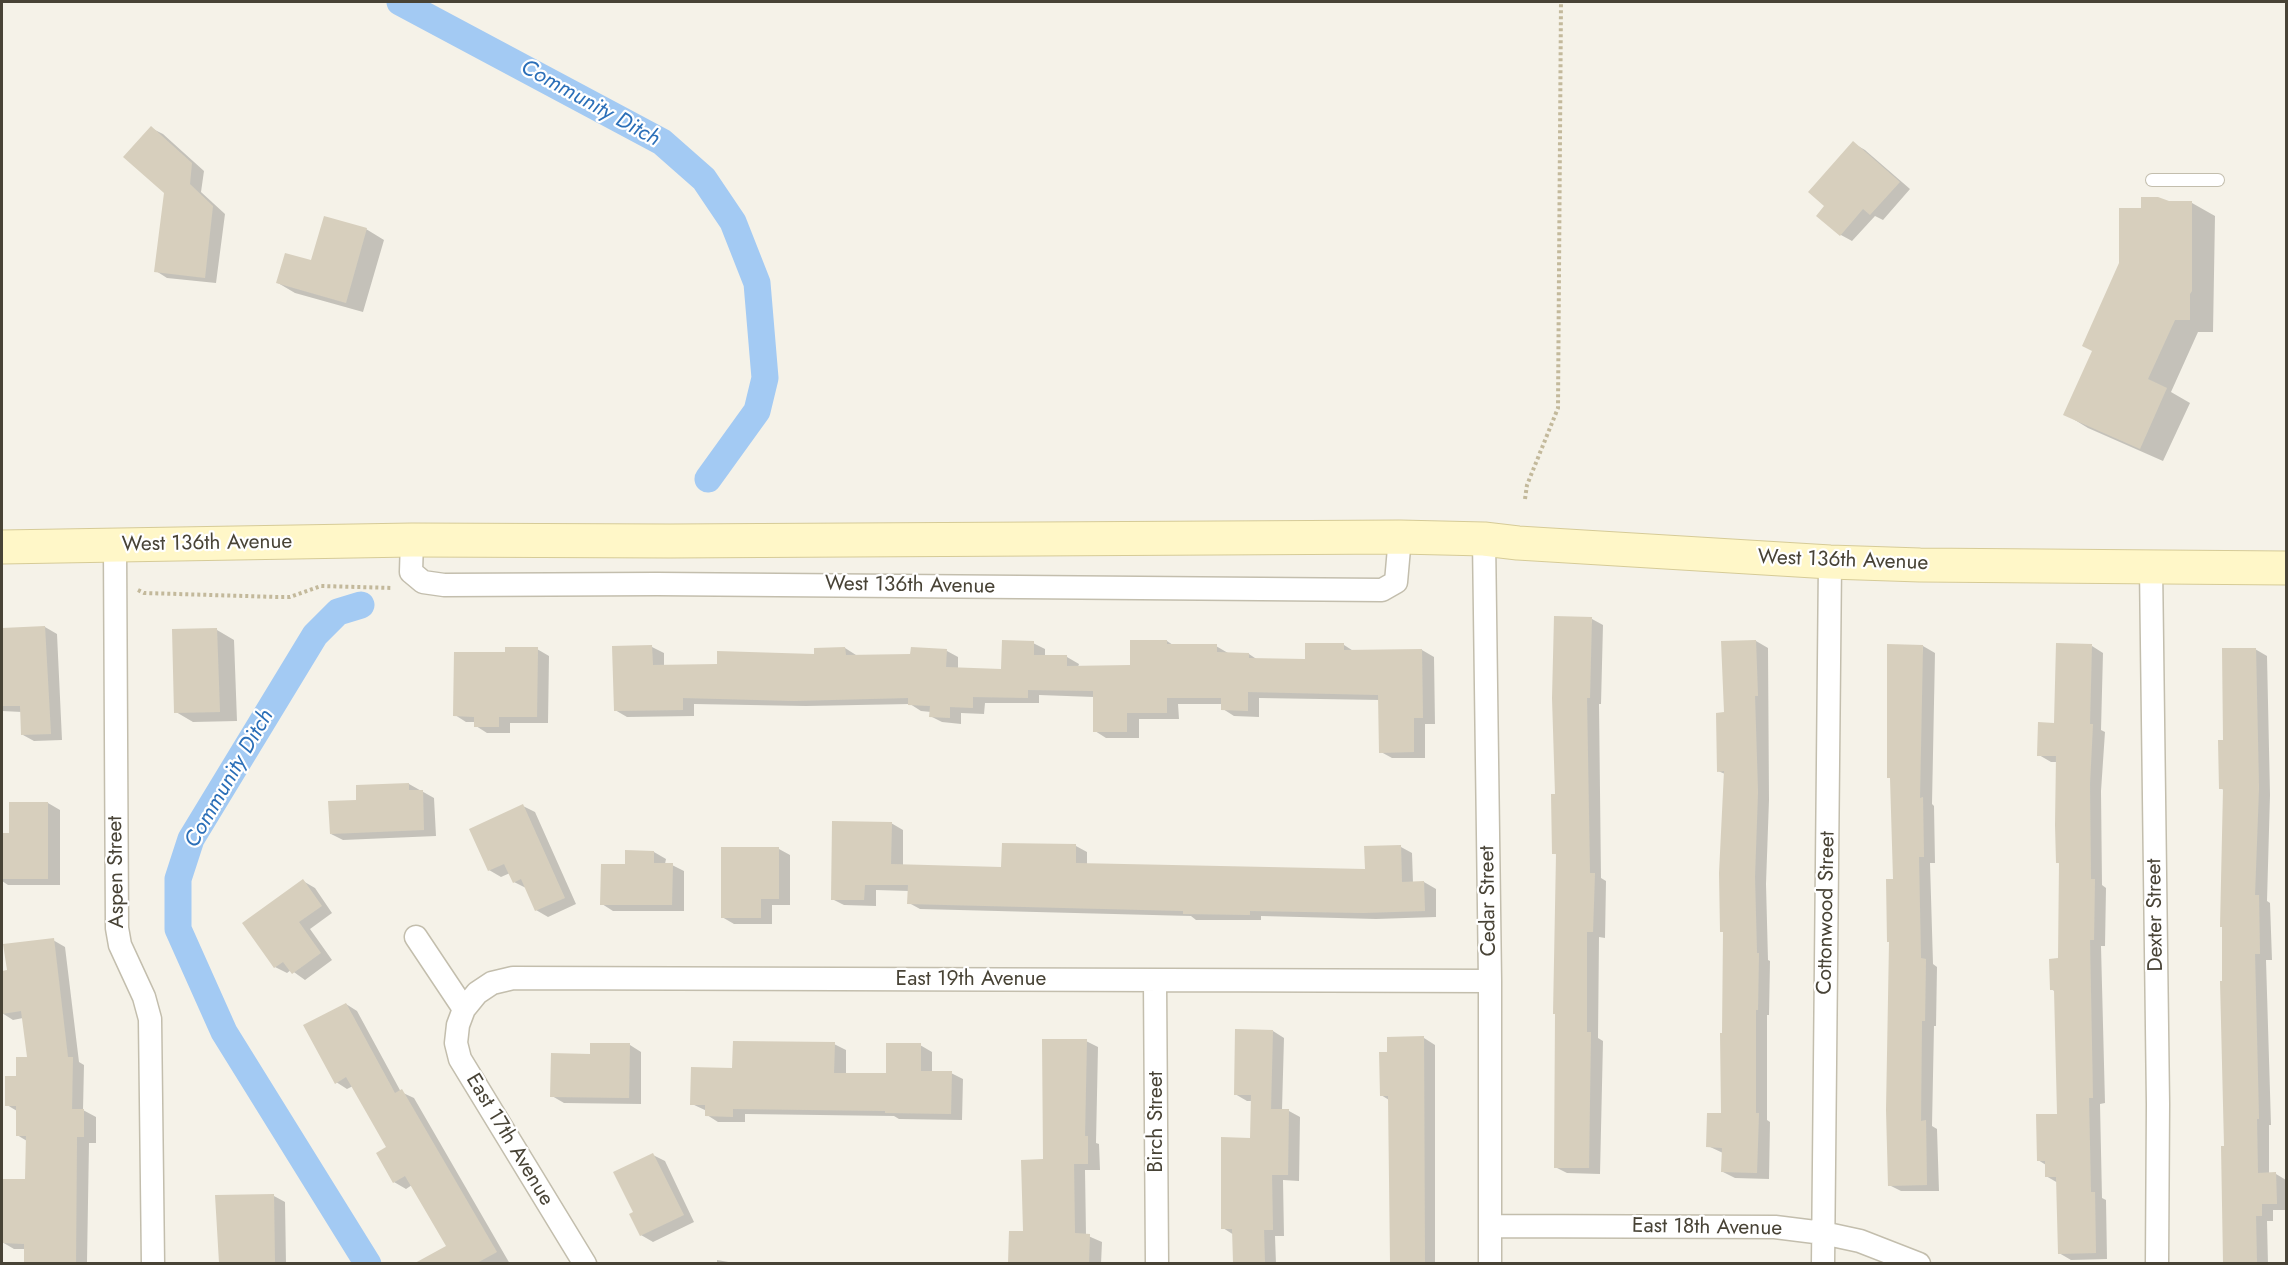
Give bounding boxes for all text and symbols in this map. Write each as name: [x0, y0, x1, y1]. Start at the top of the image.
water label: Community Ditch: [516, 55, 664, 153]
street label: West 136th Avenue: [122, 530, 292, 558]
street label: West 136th Avenue: [1757, 545, 1929, 577]
street label: West 136th Avenue: [825, 572, 995, 600]
water label: Community Ditch: [180, 705, 280, 853]
street label: Aspen Street: [103, 816, 131, 928]
street label: Cottonwood Street: [1813, 831, 1841, 995]
street label: Cedar Street: [1475, 845, 1503, 957]
street label: Dexter Street: [2142, 858, 2170, 972]
street label: East 19th Avenue: [896, 967, 1046, 993]
street label: East 17th Avenue: [460, 1069, 558, 1211]
street label: Birch Street: [1144, 1071, 1170, 1173]
street label: East 18th Avenue: [1632, 1214, 1782, 1242]

